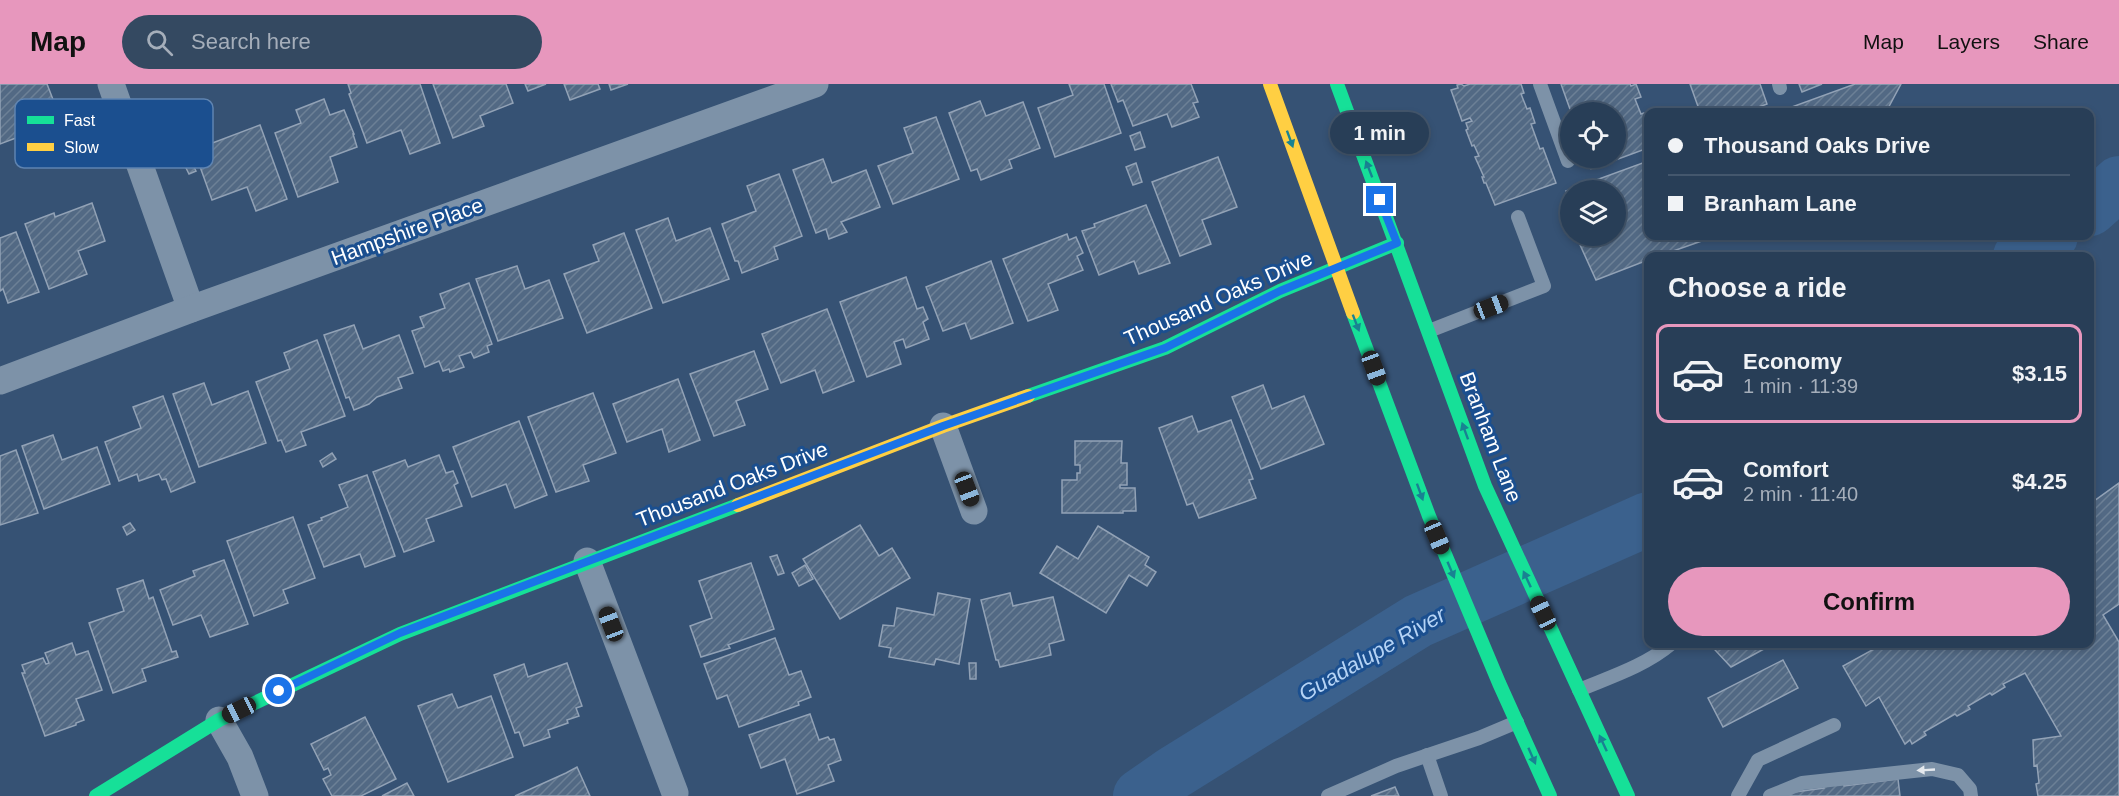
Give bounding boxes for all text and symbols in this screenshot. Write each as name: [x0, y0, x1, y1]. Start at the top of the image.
search box: [122, 15, 542, 69]
text: Map: [30, 26, 86, 57]
icon: search: [143, 26, 176, 59]
text: Search here: [191, 29, 311, 54]
text: Map: [1863, 30, 1904, 53]
text: Layers: [1937, 30, 2000, 53]
text: Share: [2033, 30, 2089, 53]
legend: [15, 99, 213, 168]
map controls: [1560, 102, 1626, 246]
button: locate: [1560, 102, 1626, 168]
text: Fast: [64, 112, 96, 129]
callout: 1 min: [1330, 113, 1430, 155]
text: 1 min: [1353, 122, 1406, 144]
one-way arrow: [1285, 130, 1295, 148]
text: Thousand Oaks Drive: [1704, 133, 1930, 158]
text: Slow: [64, 139, 99, 156]
one-way arrow: [1364, 160, 1373, 178]
button: layers: [1560, 180, 1626, 246]
route end: [1366, 186, 1393, 213]
text: Branham Lane: [1704, 191, 1857, 216]
street label: Hampshire Place: [328, 193, 486, 269]
street label: Thousand Oaks Drive: [1121, 246, 1315, 350]
text: Choose a ride: [1668, 273, 1847, 303]
car: [1471, 292, 1511, 322]
one-way arrow: [1352, 314, 1362, 332]
icon: car: [1671, 347, 1725, 401]
car: [1359, 348, 1389, 388]
text: Economy: [1743, 349, 1842, 374]
text: $3.15: [2012, 361, 2067, 386]
street label: Branham Lane: [1456, 369, 1526, 505]
text: 1 min · 11:39: [1743, 375, 1858, 397]
one-way arrow: [1460, 422, 1469, 440]
street label: Thousand Oaks Drive: [633, 437, 831, 531]
icon: car: [1671, 455, 1725, 509]
text: Comfort: [1743, 457, 1829, 482]
car: [952, 469, 982, 509]
text: $4.25: [2012, 469, 2067, 494]
one-way arrow: [1415, 483, 1425, 501]
text: 2 min · 11:40: [1743, 483, 1858, 505]
car: [1422, 517, 1452, 557]
one-way arrow: [1446, 561, 1456, 579]
button: Confirm: [1668, 567, 2070, 636]
one-way arrow: [1523, 571, 1532, 588]
car: [1527, 593, 1559, 633]
water label: Guadalupe River: [1294, 601, 1451, 706]
car: [596, 604, 626, 644]
route start: [265, 677, 292, 704]
car: [219, 694, 259, 726]
one-way arrow: [1599, 734, 1608, 751]
one-way arrow: [1527, 747, 1537, 765]
one-way arrow: [1916, 765, 1935, 774]

